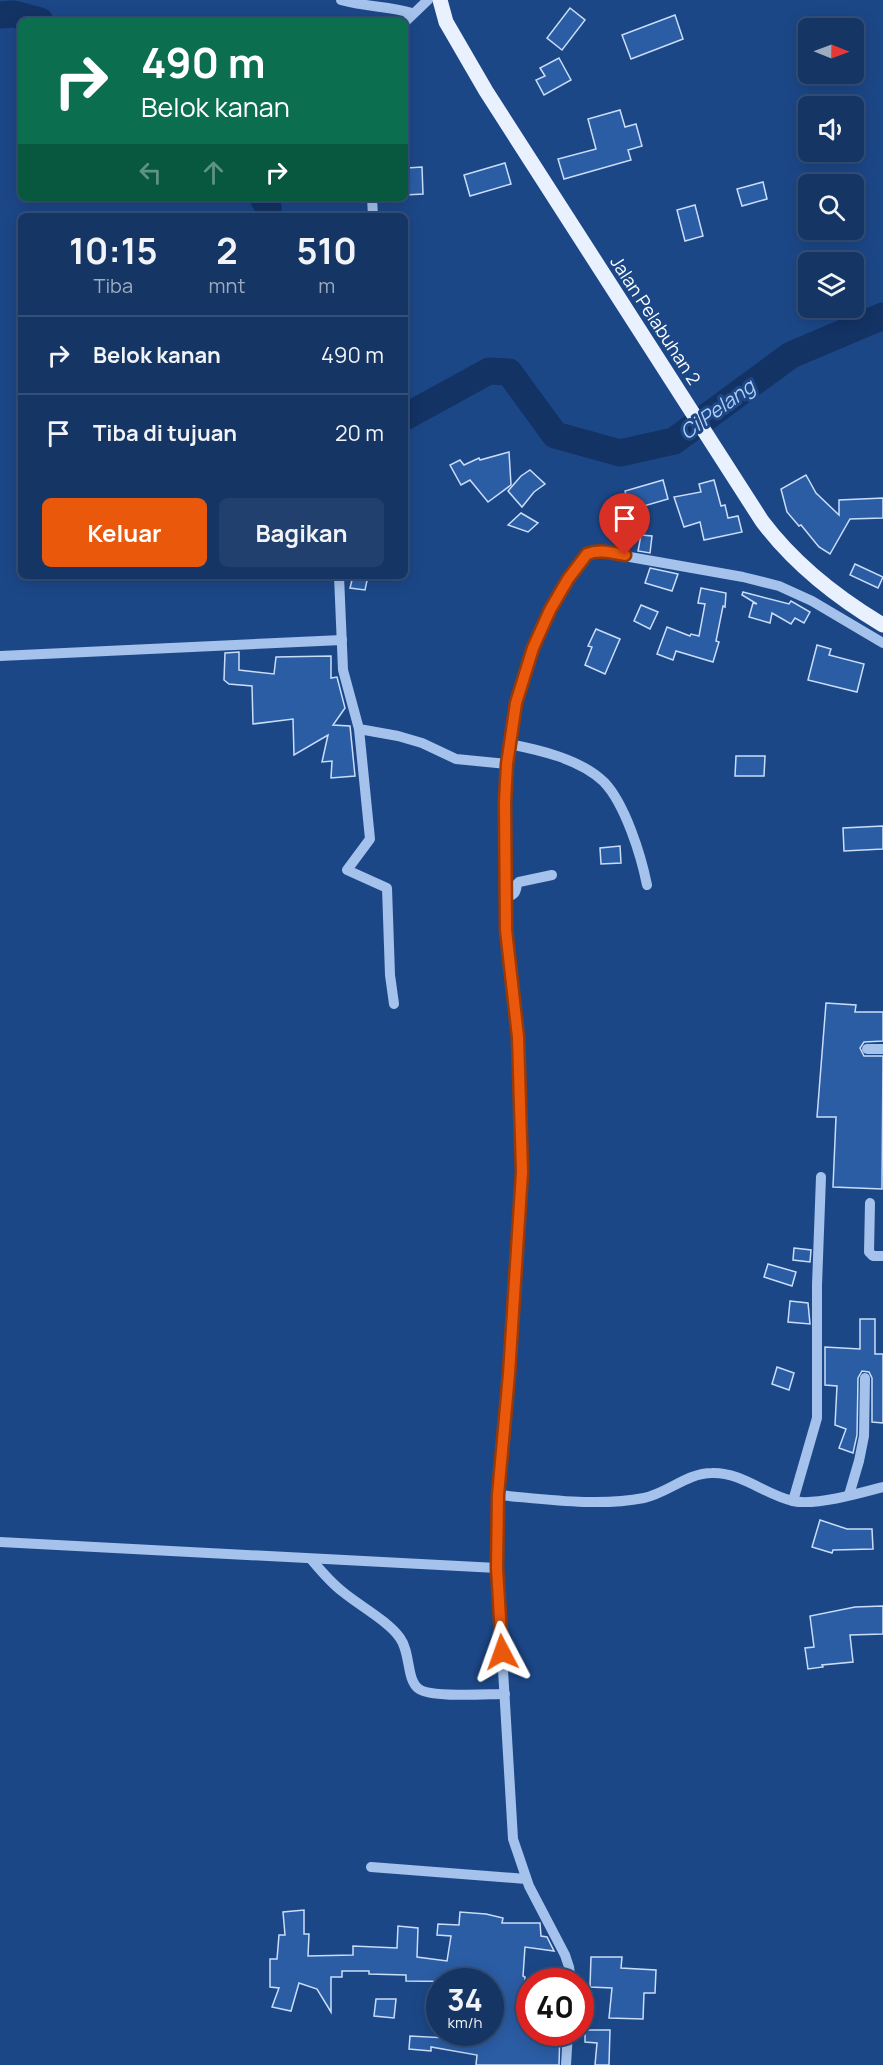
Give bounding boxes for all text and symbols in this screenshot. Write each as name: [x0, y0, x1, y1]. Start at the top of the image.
north arrow: [798, 18, 864, 84]
map controls: [798, 18, 864, 318]
text: 490 m: [141, 33, 265, 91]
icon: right: [42, 42, 120, 120]
text: Belok kanan: [141, 88, 290, 125]
button: sound: [798, 96, 864, 162]
icon: left: [134, 156, 167, 189]
icon: ahead: [197, 156, 230, 189]
icon: right: [260, 156, 293, 189]
button: search: [798, 174, 864, 240]
text: 10:15: [69, 226, 158, 275]
text: 2: [216, 226, 238, 275]
text: 510: [296, 226, 357, 275]
street label: Jalan Pelabuhan 2: [605, 251, 707, 389]
button: layers: [798, 252, 864, 318]
text: Tiba: [94, 272, 133, 299]
text: mnt: [209, 272, 245, 299]
text: m: [318, 272, 335, 299]
icon: right: [42, 339, 75, 372]
text: Belok kanan: [93, 340, 221, 370]
text: 490 m: [321, 340, 384, 370]
water label: Ci Pelang: [674, 371, 762, 445]
icon: arrive: [42, 417, 75, 450]
text: Tiba di tujuan: [93, 418, 237, 448]
text: 20 m: [335, 418, 384, 448]
pin: [599, 493, 650, 555]
button: Keluar: [42, 498, 207, 567]
button: Bagikan: [219, 498, 384, 567]
icon: arrive: [608, 502, 641, 535]
position arrow: [470, 1620, 534, 1684]
speed limit sign: 40: [516, 1968, 594, 2046]
text: 34: [447, 1979, 483, 2020]
text: km/h: [448, 2012, 482, 2033]

